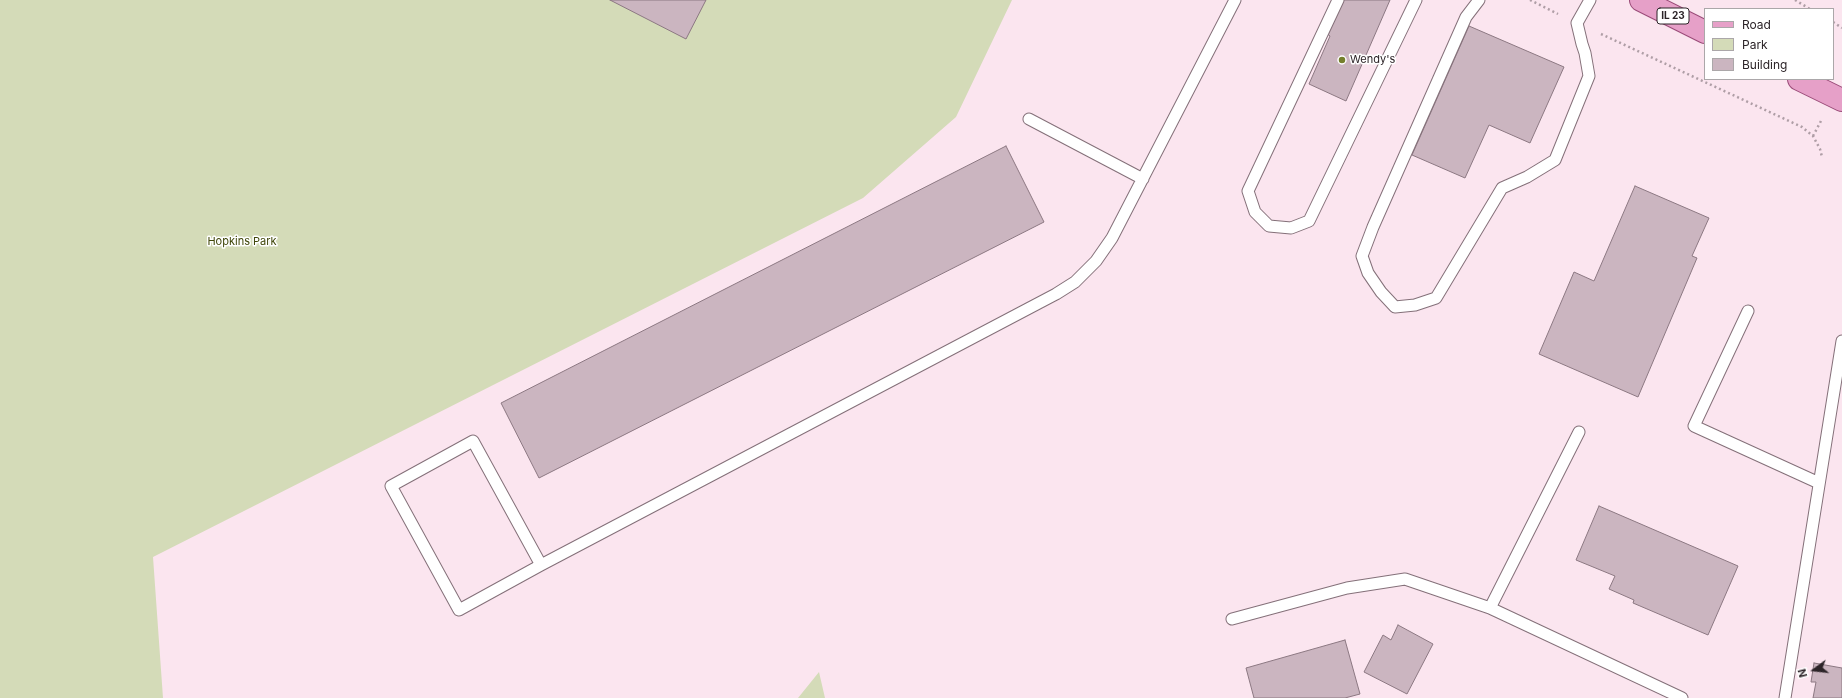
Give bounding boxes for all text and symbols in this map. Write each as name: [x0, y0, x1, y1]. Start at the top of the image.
road number: IL 23: [1657, 8, 1689, 24]
legend: [1704, 8, 1834, 80]
text: Road: [1742, 17, 1771, 32]
text: Park: [1742, 37, 1768, 52]
place label: Wendy's: [1350, 53, 1395, 67]
marker: Wendy's: [1337, 55, 1347, 65]
text: Building: [1742, 57, 1787, 72]
park label: Hopkins Park: [207, 235, 277, 249]
north arrow: [1794, 650, 1834, 690]
text: N: [1795, 667, 1810, 679]

